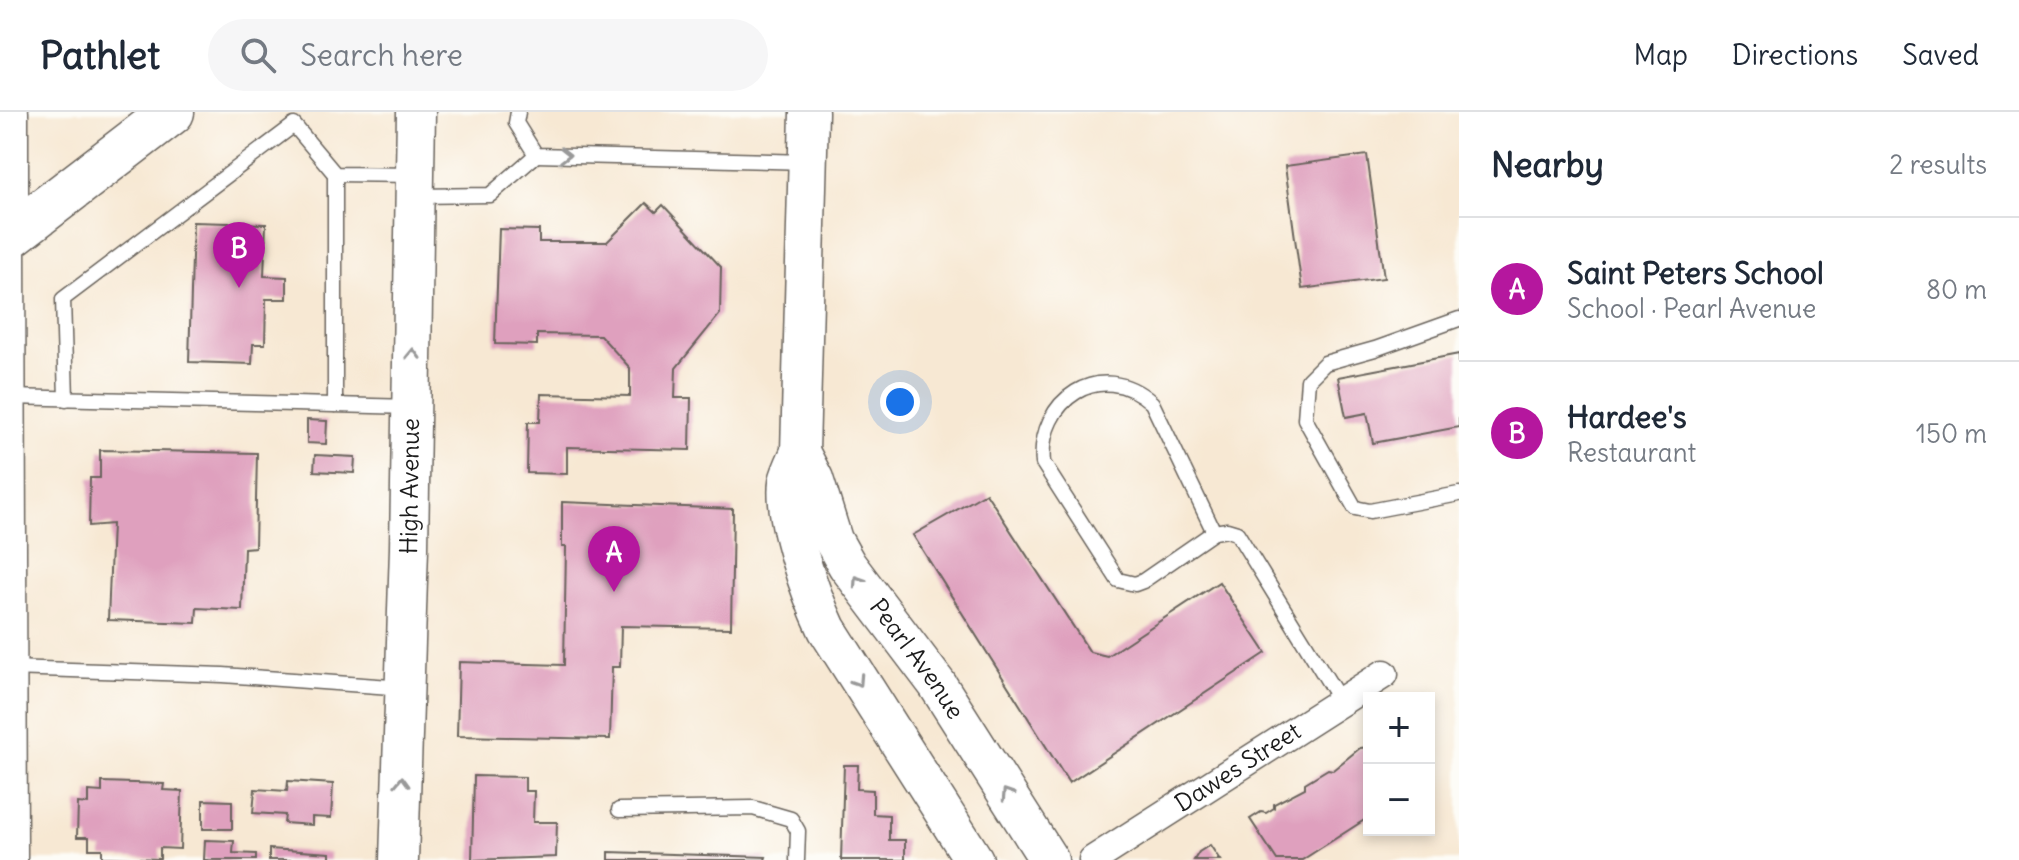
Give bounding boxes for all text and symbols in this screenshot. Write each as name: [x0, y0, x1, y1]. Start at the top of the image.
search box: [208, 19, 768, 91]
text: Pathlet: [40, 32, 160, 79]
icon: search: [236, 33, 280, 77]
text: Search here: [300, 36, 463, 74]
text: Map: [1633, 37, 1688, 73]
text: Directions: [1732, 37, 1858, 73]
text: Saved: [1902, 37, 1979, 73]
text: Nearby: [1491, 143, 1604, 186]
one-way arrow: [559, 147, 572, 164]
text: 2 results: [1889, 148, 1987, 181]
pin: B: [213, 222, 265, 288]
text: Saint Peters School: [1567, 254, 1824, 292]
text: A: [1509, 273, 1525, 306]
text: 80 m: [1926, 273, 1987, 306]
text: School · Pearl Avenue: [1567, 292, 1816, 325]
one-way arrow: [404, 347, 422, 360]
your location: [880, 382, 920, 422]
text: Hardee's: [1567, 398, 1687, 436]
text: B: [1508, 417, 1526, 450]
text: 150 m: [1916, 417, 1987, 450]
street label: High Avenue: [393, 418, 425, 554]
text: Restaurant: [1567, 436, 1696, 469]
pin: A: [588, 526, 640, 592]
one-way arrow: [853, 576, 868, 590]
street label: Pearl Avenue: [864, 592, 971, 724]
one-way arrow: [848, 673, 863, 687]
map controls: [1363, 692, 1435, 836]
button: +: [1363, 692, 1435, 764]
street label: Dawes Street: [1169, 715, 1306, 818]
button: −: [1363, 764, 1435, 836]
one-way arrow: [393, 775, 410, 788]
one-way arrow: [1001, 788, 1016, 803]

